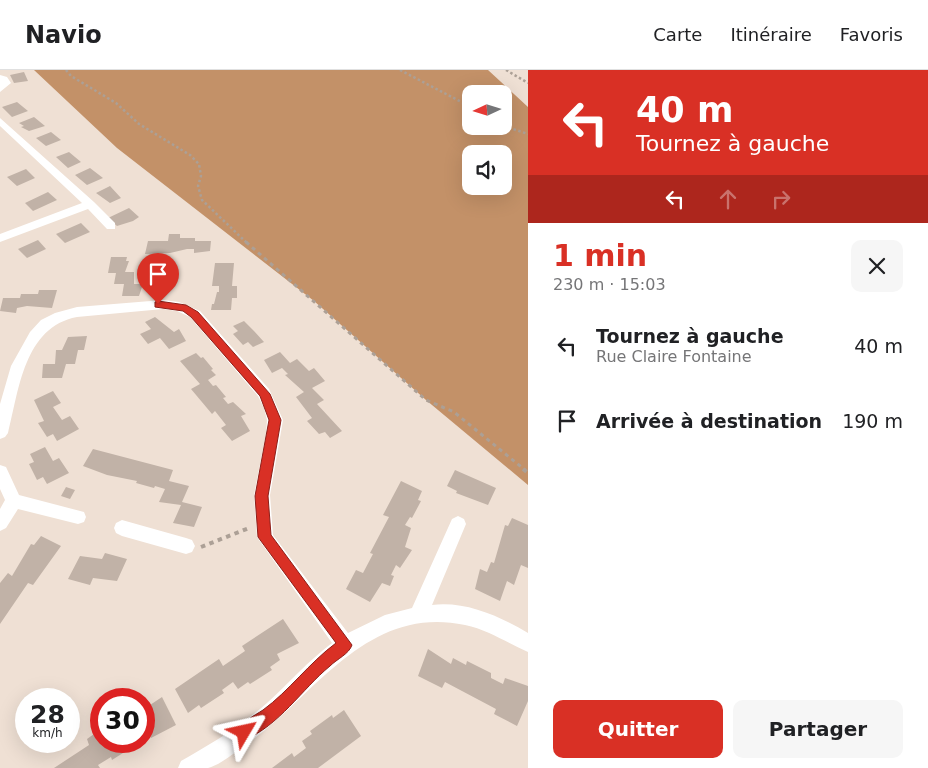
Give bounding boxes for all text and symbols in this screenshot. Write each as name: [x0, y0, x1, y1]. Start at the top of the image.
text: Navio: [25, 21, 102, 49]
text: Carte: [653, 24, 702, 45]
text: Itinéraire: [730, 24, 812, 45]
text: Favoris: [840, 24, 903, 45]
north arrow: [462, 85, 512, 135]
map controls: [462, 85, 512, 195]
icon: left: [553, 90, 618, 155]
text: 40 m: [636, 90, 733, 130]
text: Tournez à gauche: [636, 131, 829, 156]
button: sound: [462, 145, 512, 195]
icon: left: [661, 185, 689, 213]
icon: ahead: [714, 185, 742, 213]
icon: right: [767, 185, 795, 213]
text: 1 min: [553, 238, 647, 273]
button: close: [851, 240, 903, 292]
pin: [137, 253, 179, 304]
icon: arrive: [144, 260, 172, 288]
text: 230 m · 15:03: [553, 275, 666, 294]
text: Tournez à gauche: [596, 325, 784, 347]
icon: left: [553, 332, 581, 360]
text: 40 m: [854, 335, 903, 357]
text: Rue Claire Fontaine: [596, 347, 752, 366]
icon: arrive: [553, 407, 581, 435]
text: Arrivée à destination: [596, 410, 822, 432]
text: 190 m: [842, 410, 903, 432]
speed limit sign: 30: [90, 688, 155, 753]
text: 28: [30, 700, 65, 729]
button: Quitter: [553, 700, 723, 758]
button: Partager: [733, 700, 903, 758]
position arrow: [217, 705, 269, 757]
text: km/h: [32, 726, 63, 740]

